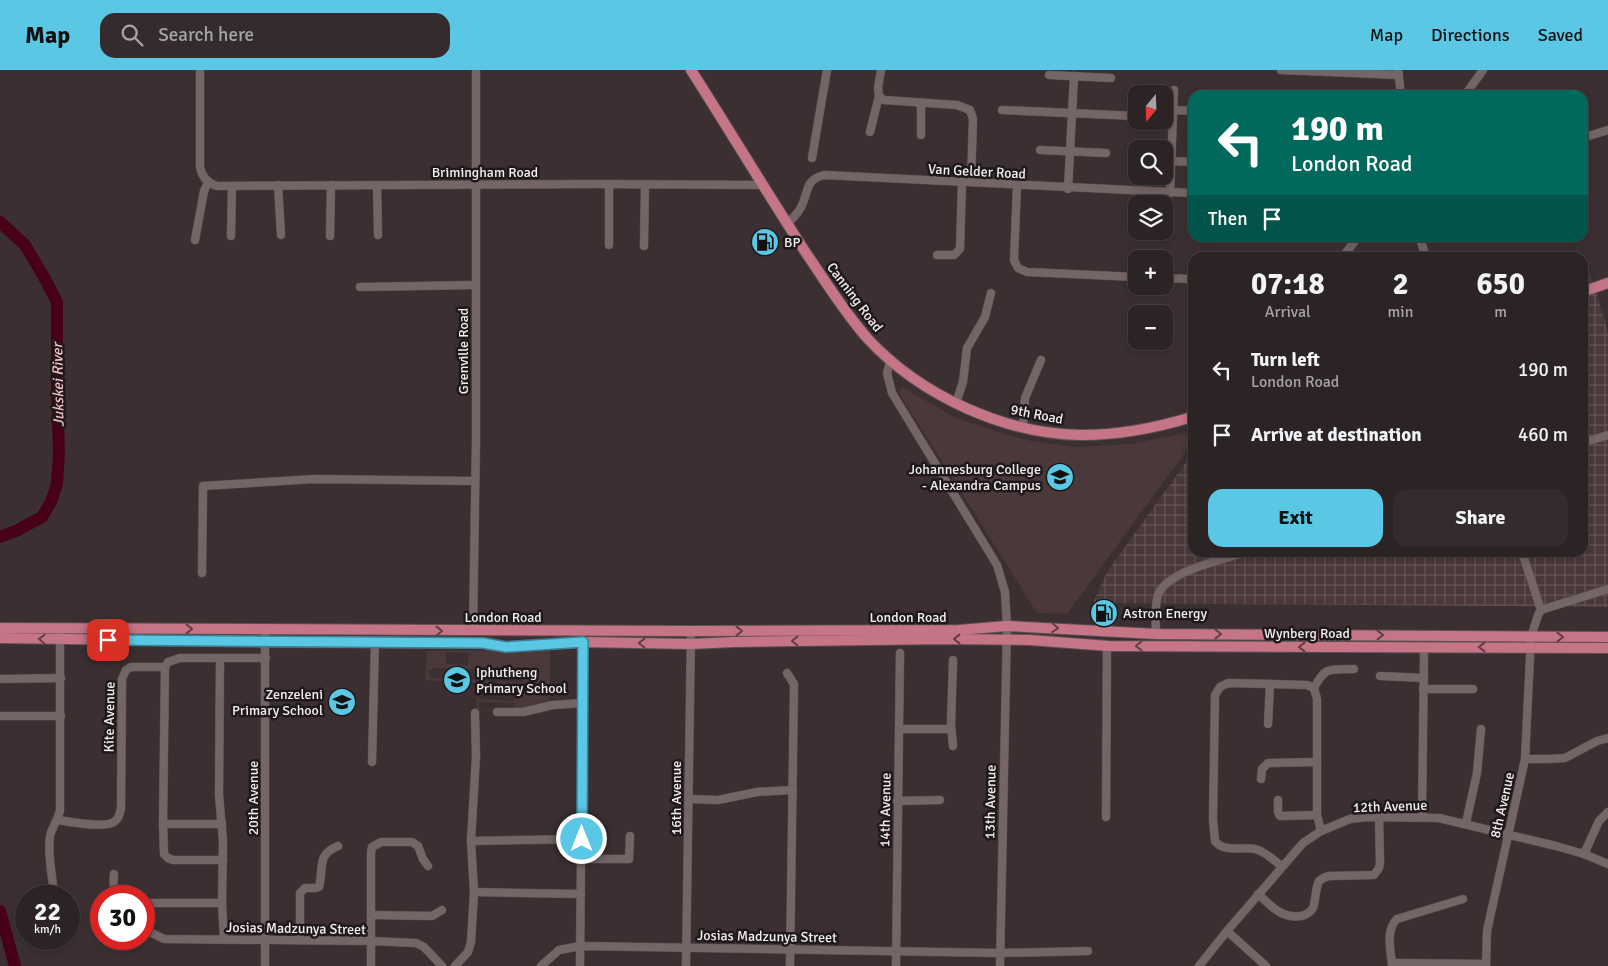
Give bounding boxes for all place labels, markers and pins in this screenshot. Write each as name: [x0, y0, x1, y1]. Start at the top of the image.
fuel station icon: BP: [750, 227, 780, 257]
place label: BP: [784, 234, 800, 251]
place label: Johannesburg College - Alexandra Campus: [909, 461, 1041, 494]
school or university icon: Johannesburg College - Alexandra Campus: [1045, 462, 1075, 492]
fuel station icon: Astron Energy: [1089, 598, 1119, 628]
place label: Astron Energy: [1123, 605, 1207, 622]
pin: [87, 619, 129, 661]
place label: Iphutheng Primary School: [476, 664, 567, 697]
school or university icon: Iphutheng Primary School: [442, 665, 472, 695]
place label: Zenzeleni Primary School: [232, 686, 323, 719]
school or university icon: Zenzeleni Primary School: [327, 687, 357, 717]

